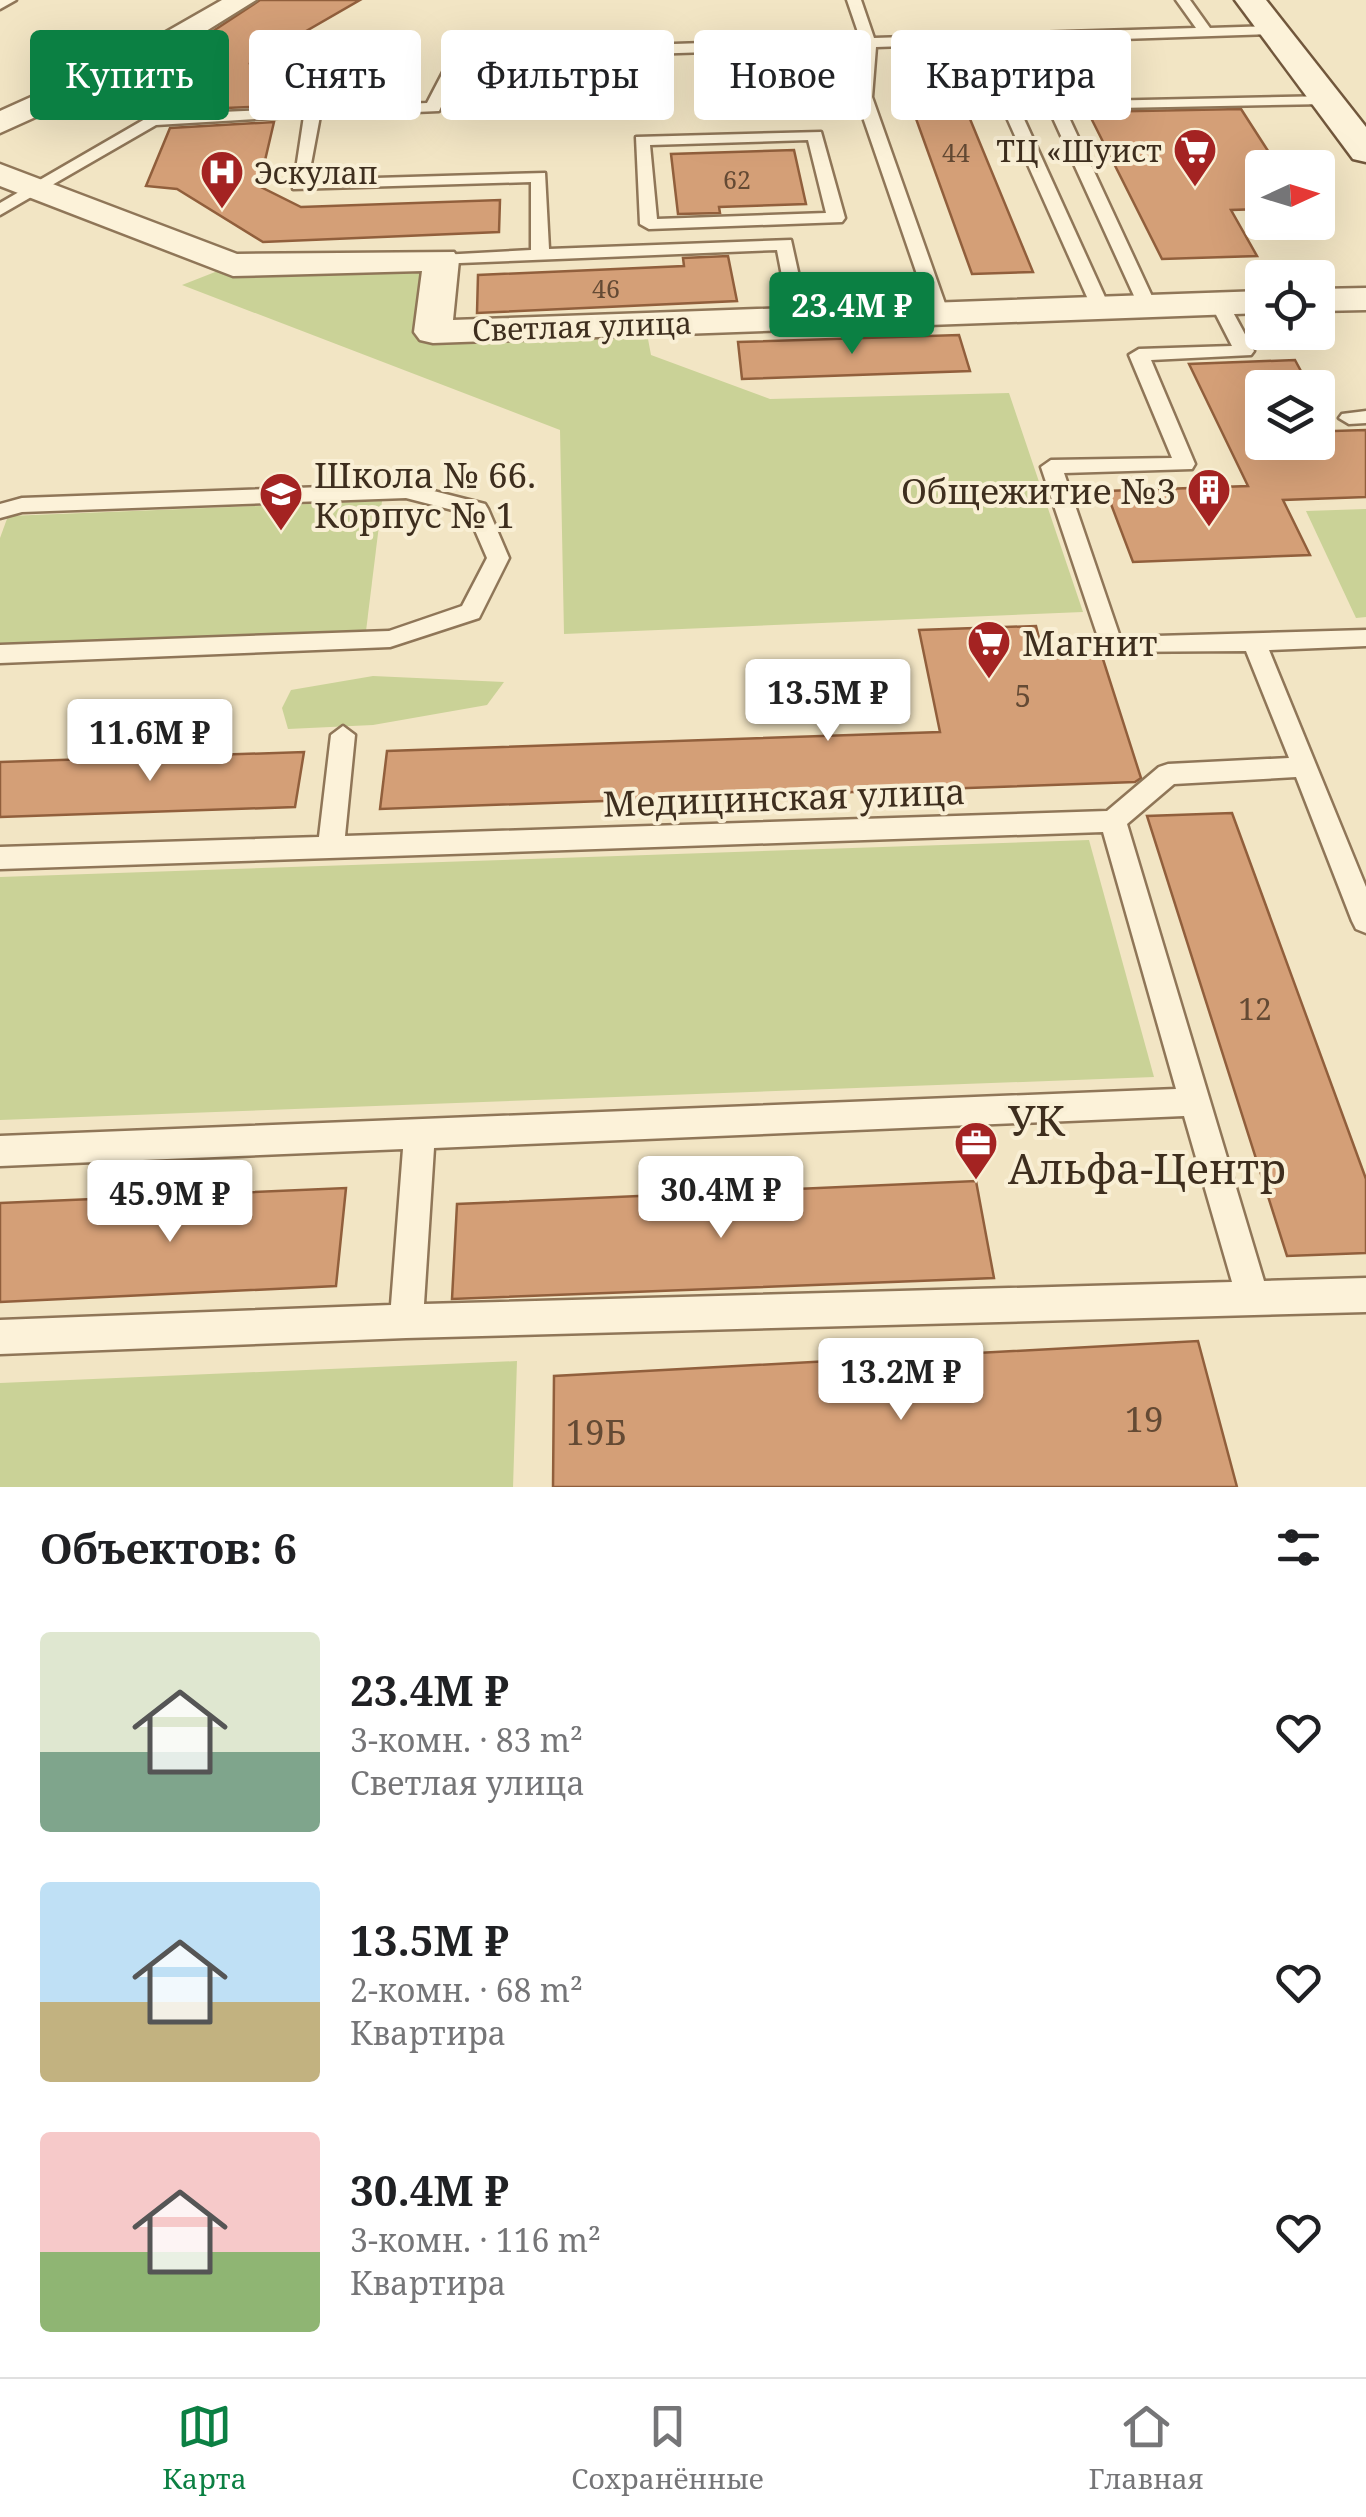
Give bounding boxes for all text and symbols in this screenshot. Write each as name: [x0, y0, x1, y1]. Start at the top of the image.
chip: Купить: [30, 30, 229, 120]
chip: Снять: [249, 30, 421, 120]
chip: Фильтры: [441, 30, 674, 120]
chip: Новое: [694, 30, 871, 120]
chip: Квартира: [891, 30, 1131, 120]
supermarket icon: ТЦ «Шуист: [1172, 127, 1218, 188]
place label: ТЦ «Шуист: [996, 130, 1162, 171]
house number: 44: [942, 135, 970, 169]
hospital icon: Эскулап: [199, 149, 245, 210]
north arrow: [1245, 150, 1335, 240]
map controls: [1245, 150, 1335, 460]
place label: Эскулап: [254, 152, 378, 193]
house number: 62: [723, 162, 751, 196]
button: locate: [1245, 260, 1335, 350]
house number: 46: [592, 271, 620, 305]
pin: 23.4M ₽: [760, 272, 944, 357]
text: 23.4M ₽: [791, 283, 913, 326]
street label: Светлая улица: [471, 302, 693, 350]
button: layers: [1245, 370, 1335, 460]
place label: Школа № 66. Корпус № 1: [314, 451, 536, 538]
place label: Общежитие №3: [901, 467, 1176, 514]
building icon: Общежитие №3: [1186, 467, 1232, 528]
school or university icon: Школа № 66. Корпус № 1: [258, 471, 304, 532]
supermarket icon: Магнит: [966, 619, 1012, 680]
place label: Магнит: [1022, 619, 1158, 666]
pin: 13.5M ₽: [736, 659, 920, 744]
text: 13.5M ₽: [767, 670, 889, 713]
house number: 5: [1015, 675, 1031, 716]
pin: 11.6M ₽: [58, 699, 242, 784]
text: 11.6M ₽: [89, 710, 211, 753]
street label: Медицинская улица: [602, 767, 966, 827]
house number: 12: [1238, 988, 1272, 1029]
place label: УК Альфа-Центр: [1008, 1091, 1286, 1196]
office icon: УК Альфа-Центр: [953, 1120, 999, 1181]
pin: 30.4M ₽: [629, 1156, 813, 1241]
pin: 45.9M ₽: [78, 1160, 262, 1245]
text: 30.4M ₽: [660, 1167, 782, 1210]
text: 45.9M ₽: [109, 1171, 231, 1214]
pin: 13.2M ₽: [809, 1338, 993, 1423]
text: 13.2M ₽: [840, 1349, 962, 1392]
house number: 19: [1124, 1395, 1164, 1442]
house number: 19Б: [565, 1408, 627, 1455]
text: Объектов: 6: [40, 1519, 297, 1576]
icon: filters: [1271, 1520, 1326, 1575]
text: 23.4M ₽: [350, 1661, 509, 1718]
icon: home: [120, 1672, 240, 1792]
icon: heart: [1271, 1705, 1326, 1760]
text: 3-комн. · 83 m²: [350, 1718, 583, 1761]
text: Светлая улица: [350, 1761, 585, 1804]
text: 13.5M ₽: [350, 1911, 509, 1968]
icon: home: [120, 1922, 240, 2042]
icon: heart: [1271, 1955, 1326, 2010]
text: 2-комн. · 68 m²: [350, 1968, 583, 2011]
text: Квартира: [350, 2011, 506, 2054]
text: 30.4M ₽: [350, 2161, 509, 2218]
icon: home: [120, 2172, 240, 2292]
icon: heart: [1271, 2205, 1326, 2260]
text: 3-комн. · 116 m²: [350, 2218, 601, 2261]
text: Квартира: [350, 2261, 506, 2304]
tab: Карта: [162, 2399, 247, 2497]
tab: Сохранённые: [571, 2399, 764, 2497]
tab: Главная: [1089, 2399, 1204, 2497]

